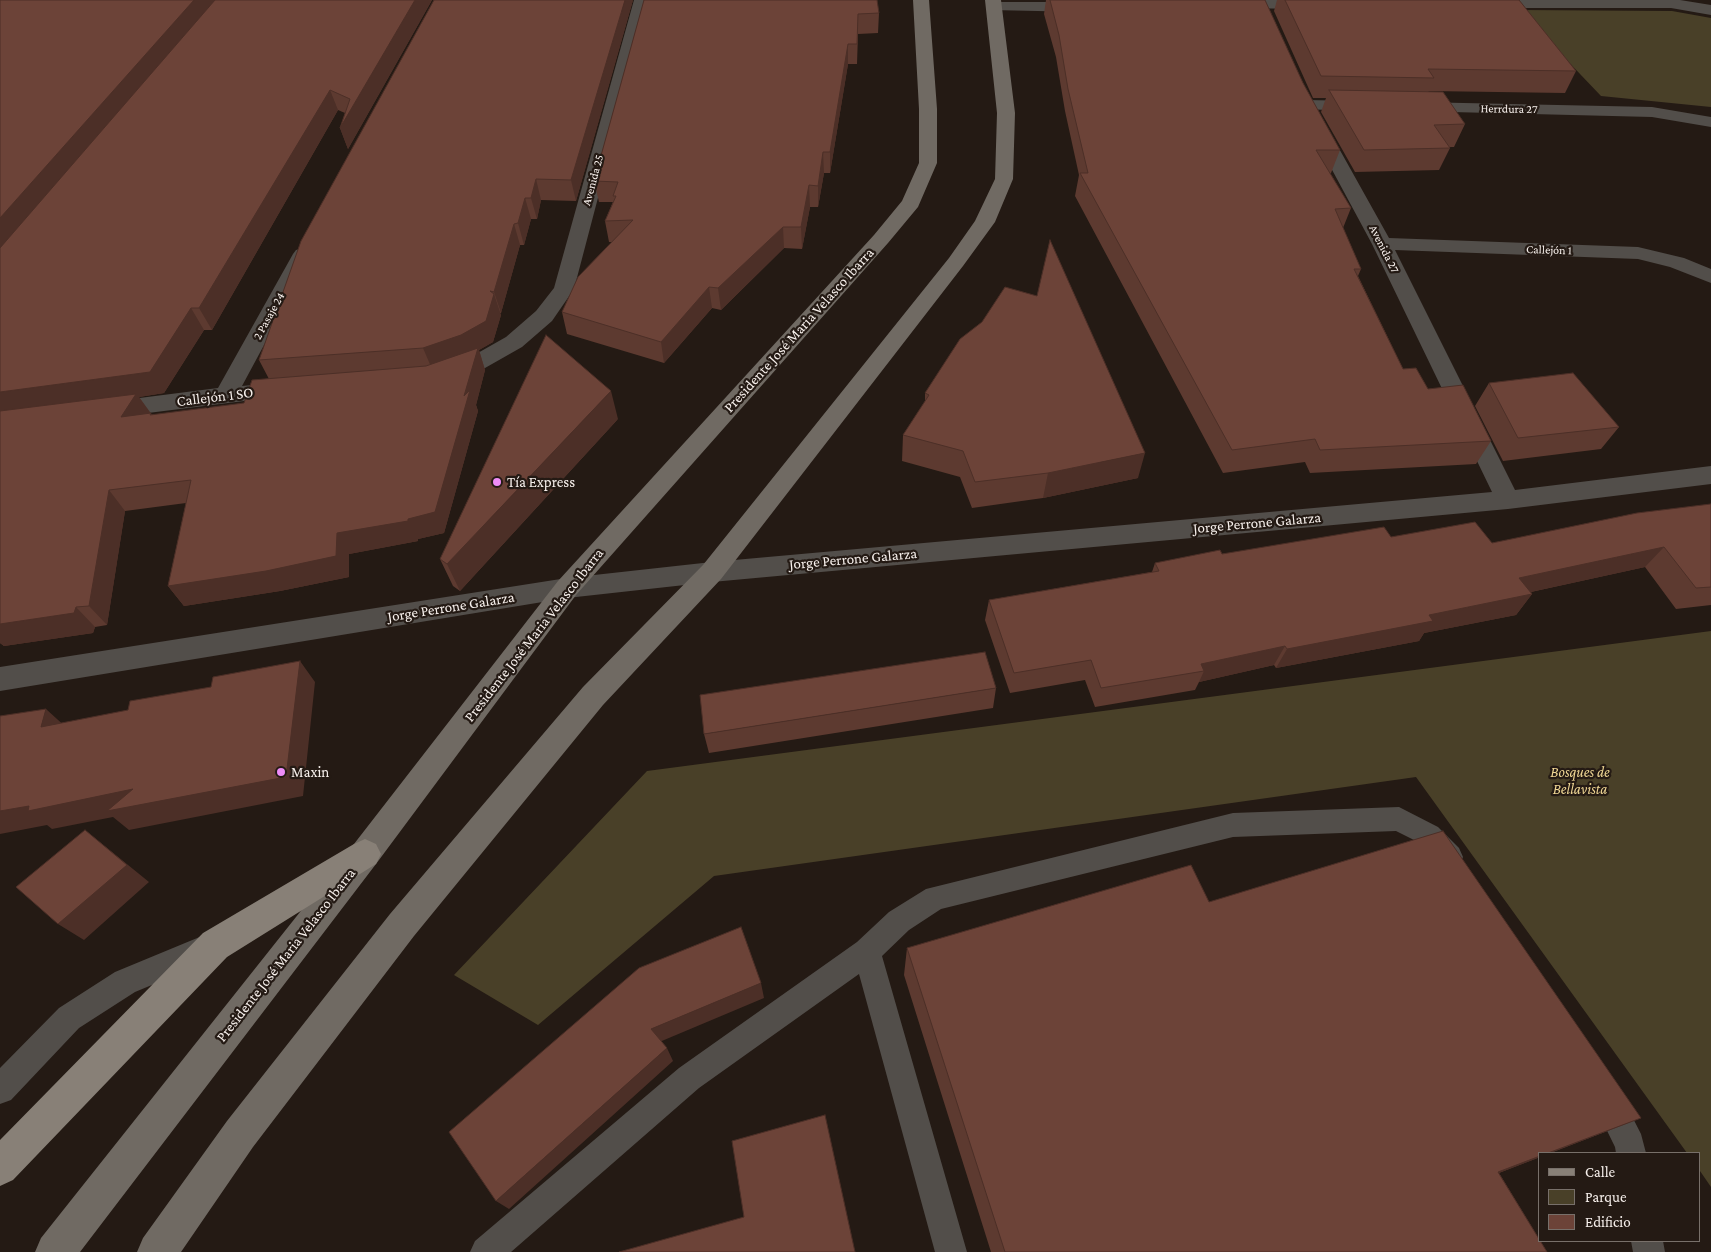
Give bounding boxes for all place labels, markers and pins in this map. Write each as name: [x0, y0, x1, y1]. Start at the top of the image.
place label: Tía Express: [507, 473, 575, 491]
marker: Tía Express: [491, 476, 503, 488]
place label: Maxin: [291, 763, 329, 781]
marker: Maxin: [275, 766, 287, 778]

